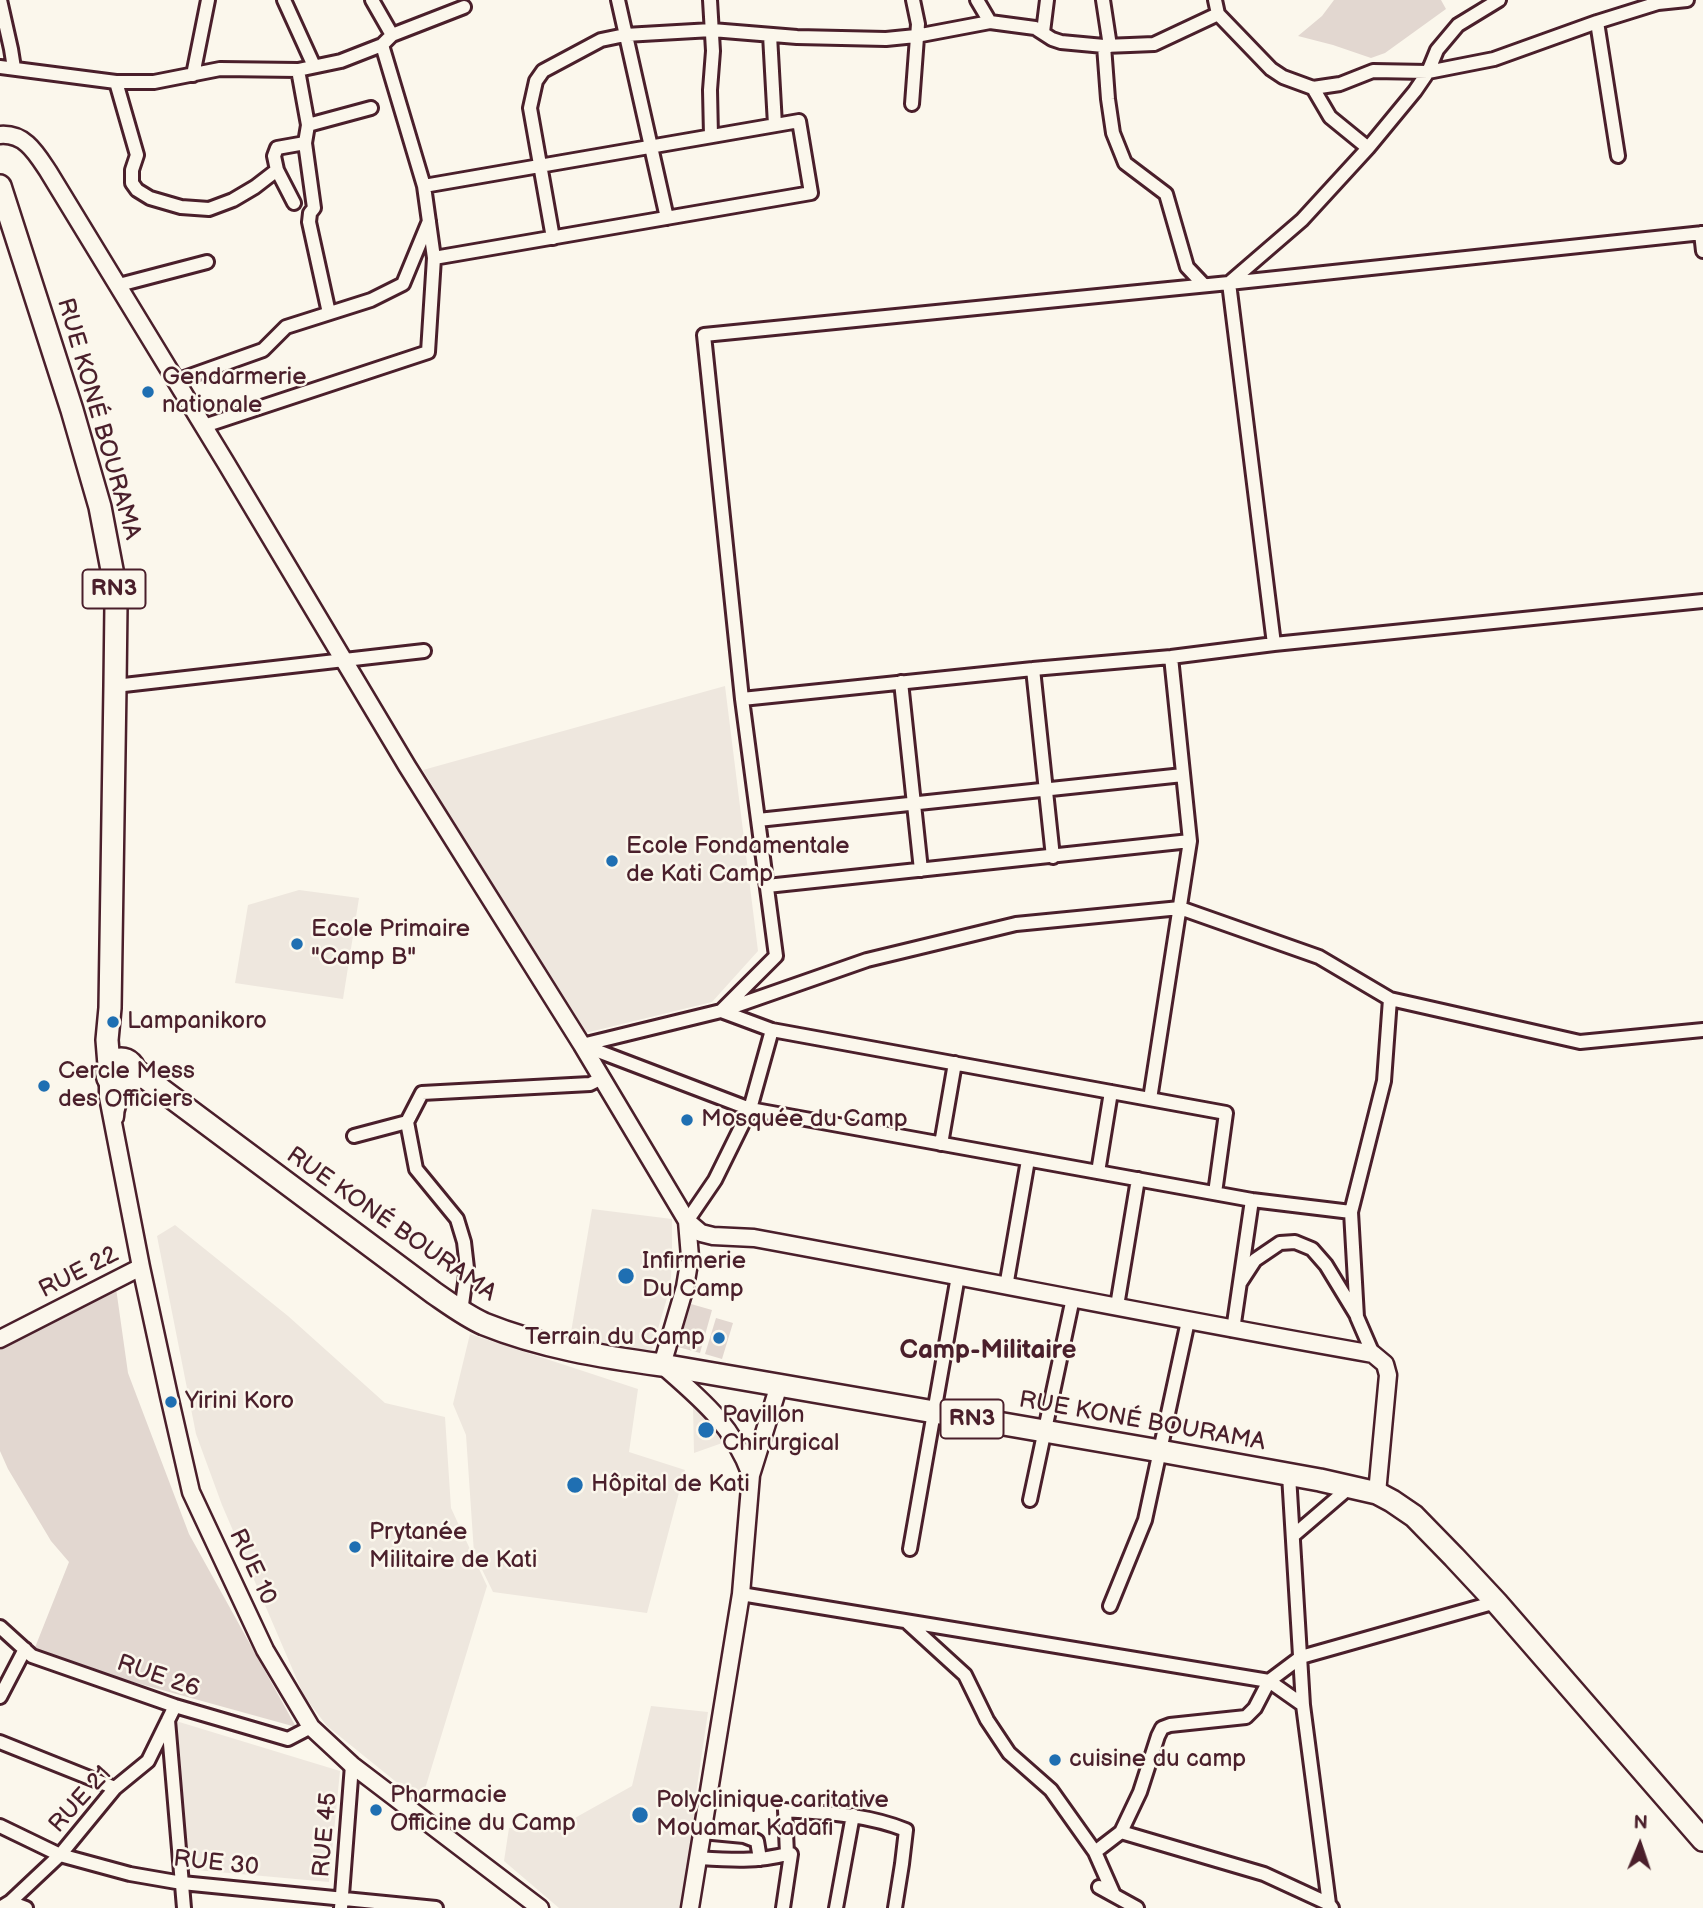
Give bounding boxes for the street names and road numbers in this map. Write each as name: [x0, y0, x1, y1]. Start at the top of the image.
street label: RUE KONÉ BOURAMA: [50, 295, 146, 543]
road number: RN3: [82, 569, 146, 608]
street label: RUE KONÉ BOURAMA: [280, 1142, 502, 1308]
street label: RUE 22: [34, 1241, 124, 1305]
street label: RUE KONÉ BOURAMA: [1017, 1386, 1267, 1458]
road number: RN3: [940, 1400, 1004, 1438]
street label: RUE 10: [222, 1525, 282, 1609]
street label: RUE 26: [113, 1649, 203, 1705]
street label: RUE 21: [44, 1761, 118, 1839]
street label: RUE 45: [308, 1791, 344, 1879]
street label: RUE 30: [172, 1845, 260, 1883]

